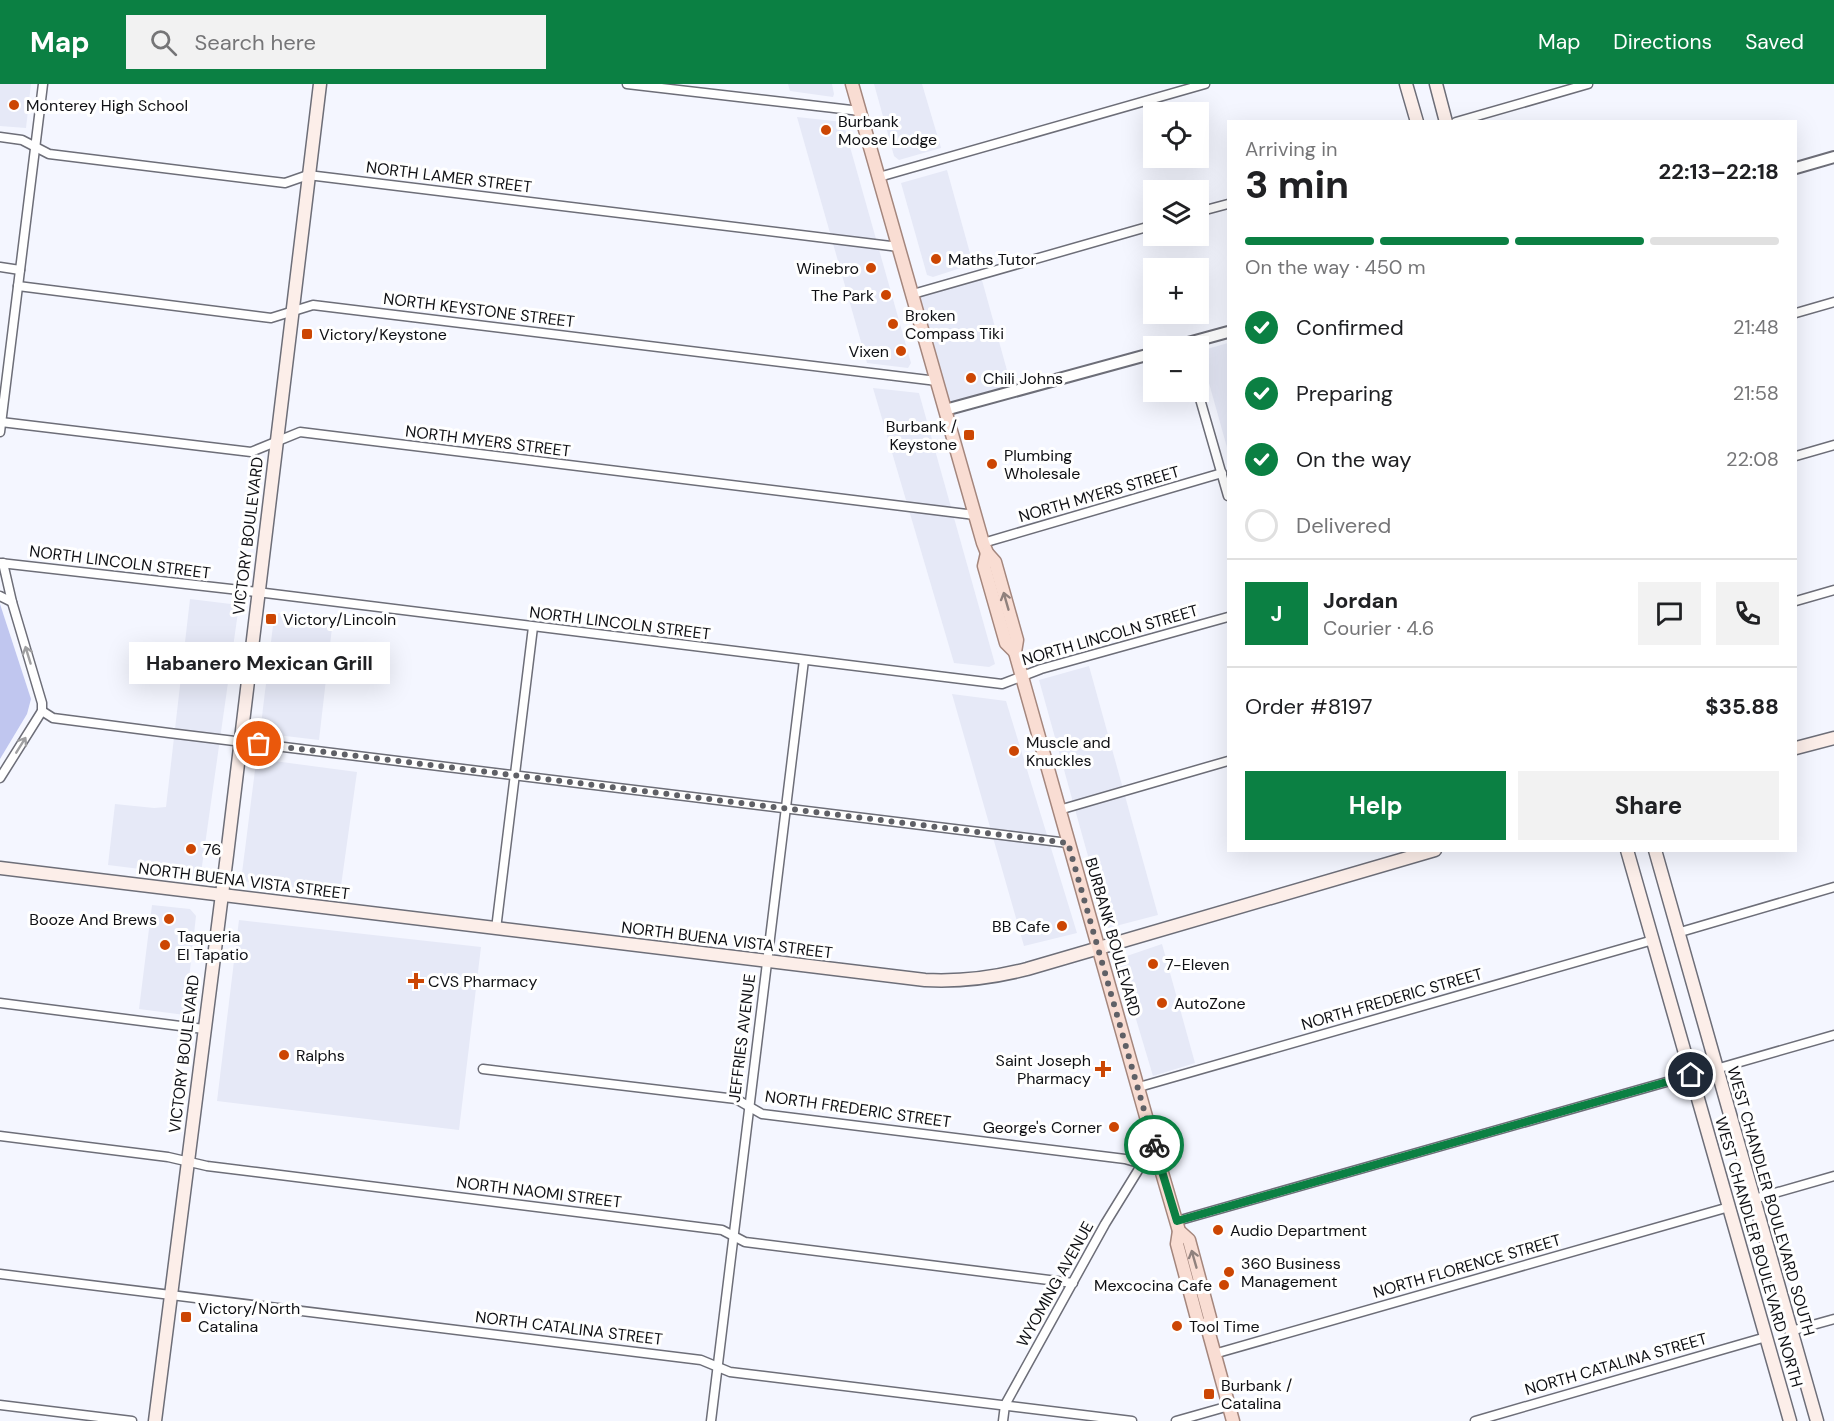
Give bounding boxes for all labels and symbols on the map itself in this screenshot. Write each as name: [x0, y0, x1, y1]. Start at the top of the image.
place label: Monterey High School: [26, 95, 188, 116]
marker: Monterey High School: [7, 98, 21, 112]
place label: Burbank Moose Lodge: [838, 111, 937, 150]
marker: Burbank Moose Lodge: [819, 123, 833, 137]
street label: NORTH LAMER STREET: [365, 156, 533, 198]
place label: Maths Tutor: [948, 249, 1037, 270]
marker: Maths Tutor: [929, 252, 943, 266]
place label: Winebro: [796, 258, 859, 279]
marker: Winebro: [864, 261, 878, 275]
place label: The Park: [811, 285, 874, 306]
street label: NORTH KEYSTONE STREET: [382, 288, 576, 332]
marker: The Park: [879, 288, 893, 302]
place label: Broken Compass Tiki: [905, 305, 1004, 344]
marker: Broken Compass Tiki: [886, 317, 900, 331]
place label: Victory/Keystone: [319, 324, 447, 345]
marker: Victory/Keystone: [300, 327, 314, 341]
place label: Vixen: [849, 341, 889, 362]
marker: Vixen: [894, 344, 908, 358]
place label: Chili Johns: [983, 368, 1063, 389]
marker: Chili Johns: [964, 371, 978, 385]
place label: Burbank / Keystone: [886, 416, 957, 455]
street label: NORTH MYERS STREET: [404, 420, 572, 462]
marker: Burbank / Keystone: [962, 428, 976, 442]
place label: Plumbing Wholesale: [1004, 445, 1080, 484]
street label: VICTORY BOULEVARD: [228, 456, 268, 616]
marker: Plumbing Wholesale: [985, 457, 999, 471]
street label: NORTH MYERS STREET: [1016, 461, 1182, 527]
street label: NORTH LINCOLN STREET: [28, 540, 212, 584]
one-way arrow: [1000, 592, 1011, 611]
street label: NORTH LINCOLN STREET: [1019, 600, 1201, 670]
street label: NORTH LINCOLN STREET: [528, 601, 712, 645]
place label: Victory/Lincoln: [283, 609, 396, 630]
marker: Victory/Lincoln: [264, 612, 278, 626]
callout: Habanero Mexican Grill: [128, 642, 389, 684]
one-way arrow: [22, 646, 33, 665]
pin: [233, 718, 284, 769]
place label: Muscle and Knuckles: [1026, 732, 1111, 771]
one-way arrow: [15, 737, 27, 754]
marker: Muscle and Knuckles: [1007, 744, 1021, 758]
place label: 76: [203, 839, 221, 860]
marker: 76: [184, 842, 198, 856]
street label: BURBANK BOULEVARD: [1080, 855, 1146, 1019]
street label: NORTH BUENA VISTA STREET: [137, 858, 351, 904]
place label: Booze And Brews: [29, 909, 157, 930]
marker: Booze And Brews: [162, 912, 176, 926]
place label: BB Cafe: [992, 916, 1050, 937]
street label: NORTH BUENA VISTA STREET: [620, 917, 834, 963]
marker: BB Cafe: [1055, 919, 1069, 933]
place label: Taqueria El Tapatio: [177, 926, 248, 965]
marker: Taqueria El Tapatio: [158, 938, 172, 952]
place label: 7-Eleven: [1165, 954, 1229, 975]
marker: 7-Eleven: [1146, 957, 1160, 971]
street label: NORTH FREDERIC STREET: [1299, 963, 1485, 1035]
place label: CVS Pharmacy: [428, 971, 537, 992]
street label: JEFFRIES AVENUE: [724, 972, 760, 1104]
street label: VICTORY BOULEVARD: [164, 974, 204, 1134]
marker: CVS Pharmacy: [409, 974, 423, 988]
place label: AutoZone: [1174, 993, 1246, 1014]
marker: AutoZone: [1155, 996, 1169, 1010]
place label: Ralphs: [296, 1045, 345, 1066]
marker: Ralphs: [277, 1048, 291, 1062]
pin: [1665, 1049, 1716, 1100]
place label: Saint Joseph Pharmacy: [996, 1050, 1091, 1089]
marker: Saint Joseph Pharmacy: [1096, 1062, 1110, 1076]
street label: WEST CHANDLER BOULEVARD SOUTH: [1722, 1064, 1820, 1338]
street label: NORTH FREDERIC STREET: [764, 1086, 952, 1132]
street label: WEST CHANDLER BOULEVARD NORTH: [1710, 1114, 1808, 1390]
courier: [1124, 1115, 1184, 1175]
place label: George's Corner: [983, 1117, 1102, 1138]
marker: George's Corner: [1107, 1120, 1121, 1134]
street label: NORTH NAOMI STREET: [455, 1171, 623, 1213]
street label: WYOMING AVENUE: [1012, 1218, 1098, 1350]
place label: Audio Department: [1230, 1220, 1367, 1241]
marker: Audio Department: [1211, 1223, 1225, 1237]
street label: NORTH FLORENCE STREET: [1371, 1229, 1563, 1303]
one-way arrow: [1188, 1250, 1199, 1269]
place label: 360 Business Management: [1241, 1253, 1341, 1292]
marker: 360 Business Management: [1222, 1265, 1236, 1279]
place label: Mexcocina Cafe: [1094, 1275, 1212, 1296]
marker: Mexcocina Cafe: [1217, 1278, 1231, 1292]
place label: Victory/North Catalina: [198, 1298, 300, 1337]
street label: NORTH CATALINA STREET: [474, 1306, 664, 1350]
marker: Victory/North Catalina: [179, 1310, 193, 1324]
place label: Tool Time: [1189, 1316, 1260, 1337]
marker: Tool Time: [1170, 1319, 1184, 1333]
street label: NORTH CATALINA STREET: [1522, 1328, 1710, 1400]
place label: Burbank / Catalina: [1221, 1375, 1292, 1414]
marker: Burbank / Catalina: [1202, 1387, 1216, 1401]

